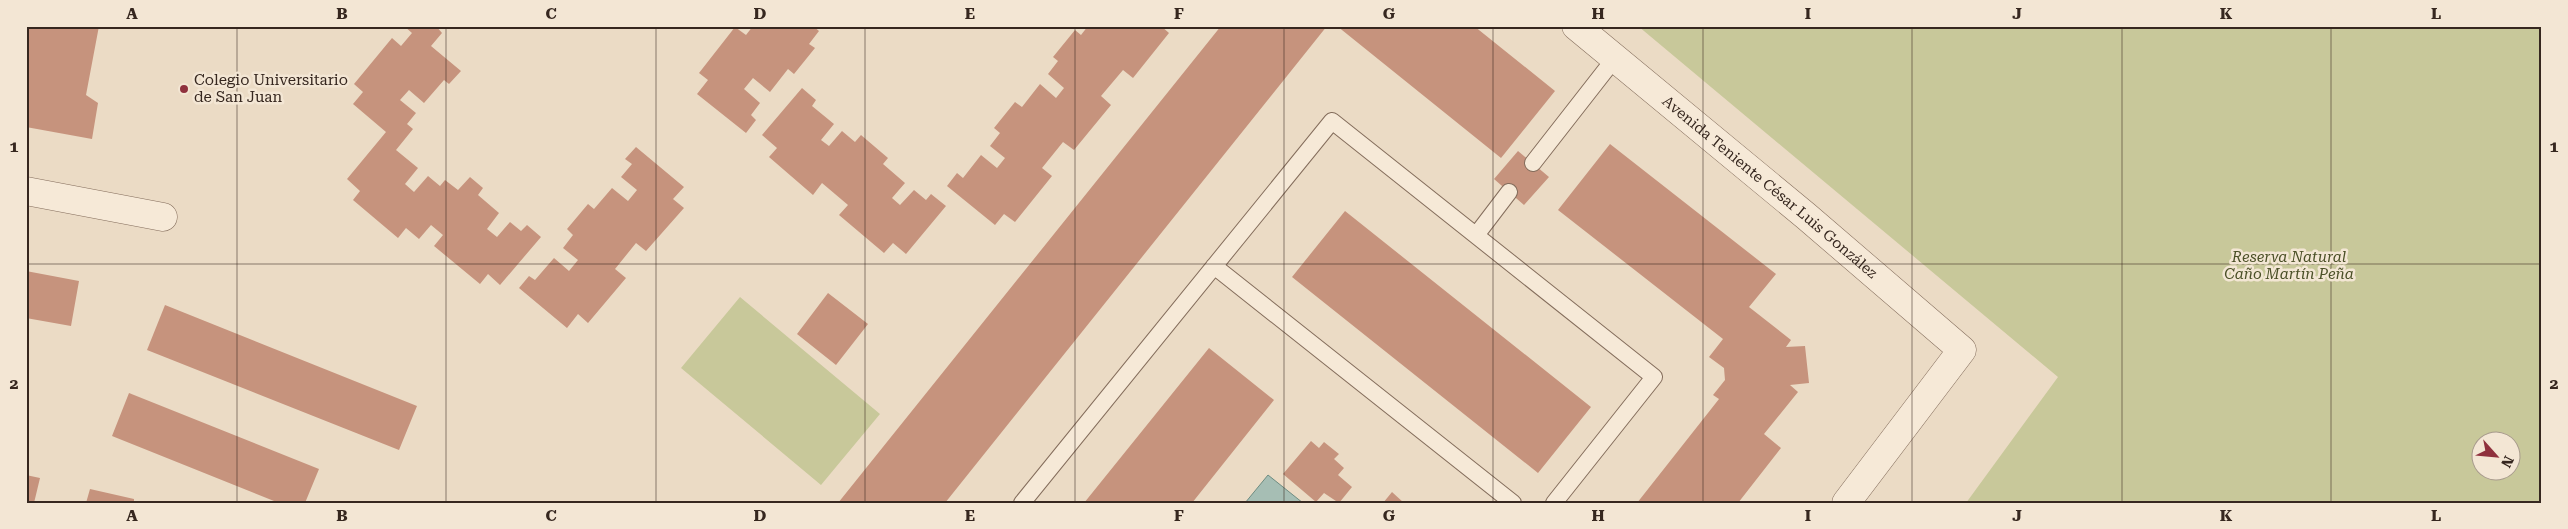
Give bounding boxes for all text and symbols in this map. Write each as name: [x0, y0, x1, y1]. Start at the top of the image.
text: A: [126, 4, 138, 23]
text: B: [336, 4, 348, 23]
text: C: [545, 4, 557, 23]
text: D: [754, 4, 767, 23]
text: E: [965, 4, 975, 23]
text: F: [1174, 4, 1184, 23]
text: G: [1383, 4, 1396, 23]
text: H: [1591, 4, 1605, 23]
text: I: [1805, 4, 1811, 23]
text: J: [2012, 4, 2022, 23]
text: K: [2220, 4, 2233, 23]
text: L: [2431, 4, 2441, 23]
place label: Colegio Universitario de San Juan: [194, 71, 348, 106]
marker: Colegio Universitario de San Juan: [178, 83, 190, 95]
street label: Avenida Teniente César Luis González: [1659, 92, 1881, 282]
text: 1: [10, 137, 19, 156]
text: 1: [2550, 137, 2559, 156]
park label: Reserva Natural Caño Martín Peña: [2224, 248, 2354, 283]
text: 2: [10, 374, 19, 393]
text: 2: [2550, 374, 2559, 393]
north arrow: [2470, 432, 2520, 482]
text: N: [2498, 453, 2517, 471]
text: A: [126, 506, 138, 525]
text: B: [336, 506, 348, 525]
text: C: [545, 506, 557, 525]
text: D: [754, 506, 767, 525]
text: E: [965, 506, 975, 525]
text: F: [1174, 506, 1184, 525]
text: G: [1383, 506, 1396, 525]
text: H: [1591, 506, 1605, 525]
text: I: [1805, 506, 1811, 525]
text: J: [2012, 506, 2022, 525]
text: K: [2220, 506, 2233, 525]
text: L: [2431, 506, 2441, 525]

